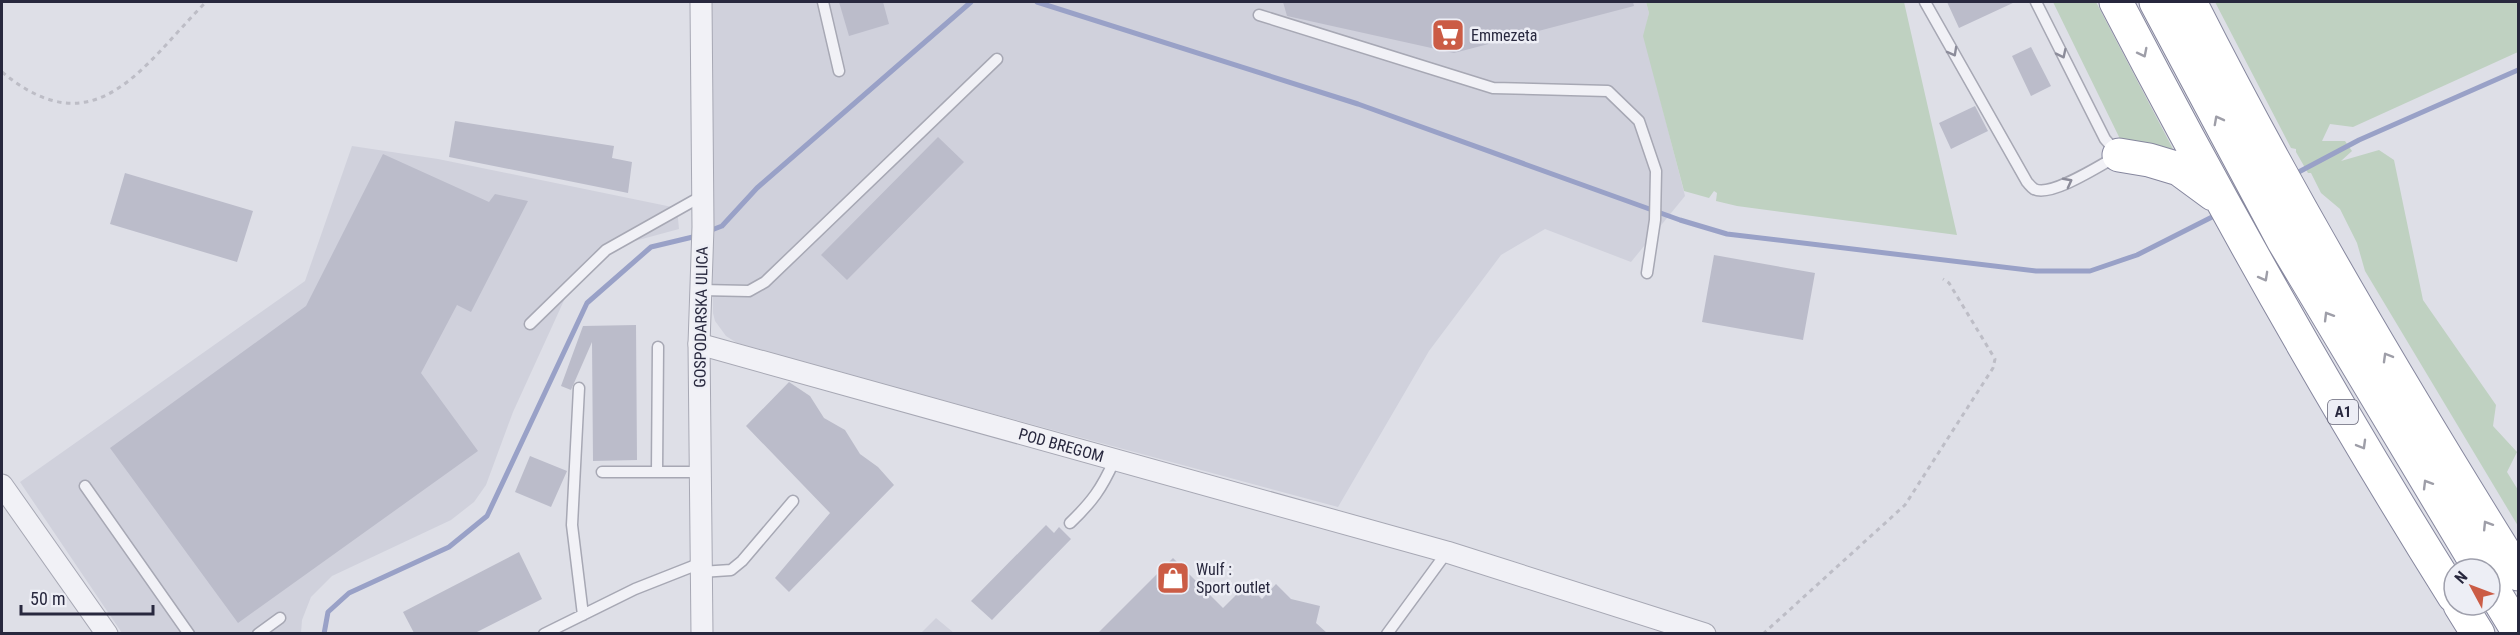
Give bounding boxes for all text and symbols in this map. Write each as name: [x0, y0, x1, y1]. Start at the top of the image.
supermarket icon: Emmezeta: [1430, 17, 1466, 53]
place label: Emmezeta: [1471, 26, 1537, 45]
one-way arrow: [1946, 46, 1958, 57]
one-way arrow: [2055, 47, 2066, 58]
one-way arrow: [2135, 47, 2147, 58]
one-way arrow: [2214, 115, 2225, 126]
one-way arrow: [2062, 178, 2073, 189]
street label: GOSPODARSKA ULICA: [690, 246, 712, 388]
one-way arrow: [2257, 270, 2268, 281]
one-way arrow: [2323, 312, 2335, 322]
one-way arrow: [2383, 353, 2395, 363]
road number: A1: [2328, 400, 2358, 424]
street label: POD BREGOM: [1016, 424, 1106, 466]
one-way arrow: [2355, 439, 2366, 449]
one-way arrow: [2424, 479, 2435, 490]
one-way arrow: [2483, 521, 2495, 531]
north arrow: [2442, 557, 2502, 617]
shop icon: Wulf : Sport outlet: [1155, 560, 1191, 596]
place label: Wulf : Sport outlet: [1196, 560, 1271, 597]
text: N: [2451, 568, 2471, 587]
scale bar: [21, 578, 153, 616]
text: 50 m: [30, 588, 65, 609]

